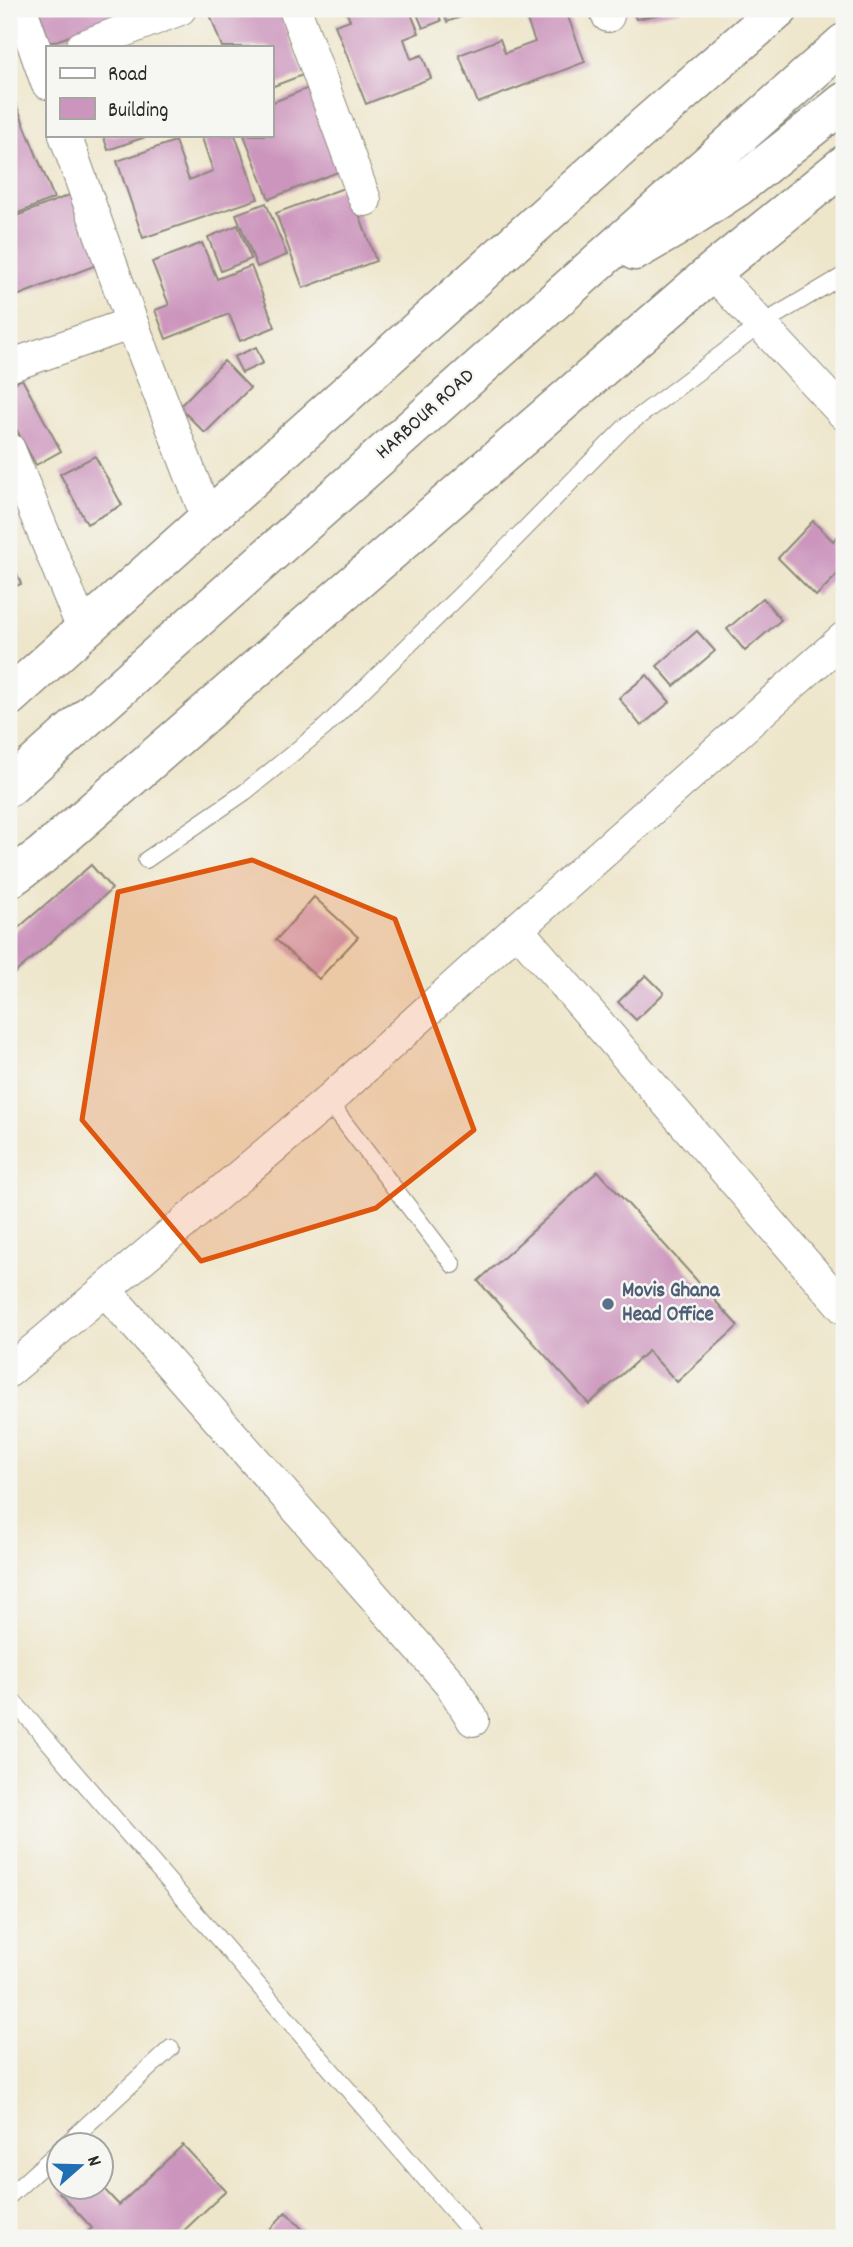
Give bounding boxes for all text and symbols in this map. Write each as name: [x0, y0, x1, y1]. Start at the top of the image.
legend: [46, 46, 273, 136]
text: Road: [108, 61, 147, 91]
text: Building: [108, 97, 168, 127]
street label: HARBOUR ROAD: [370, 362, 482, 468]
place label: Movis Ghana Head Office: [622, 1277, 721, 1331]
marker: Movis Ghana Head Office: [600, 1296, 616, 1312]
north arrow: [46, 2132, 116, 2202]
text: N: [78, 2152, 107, 2170]

